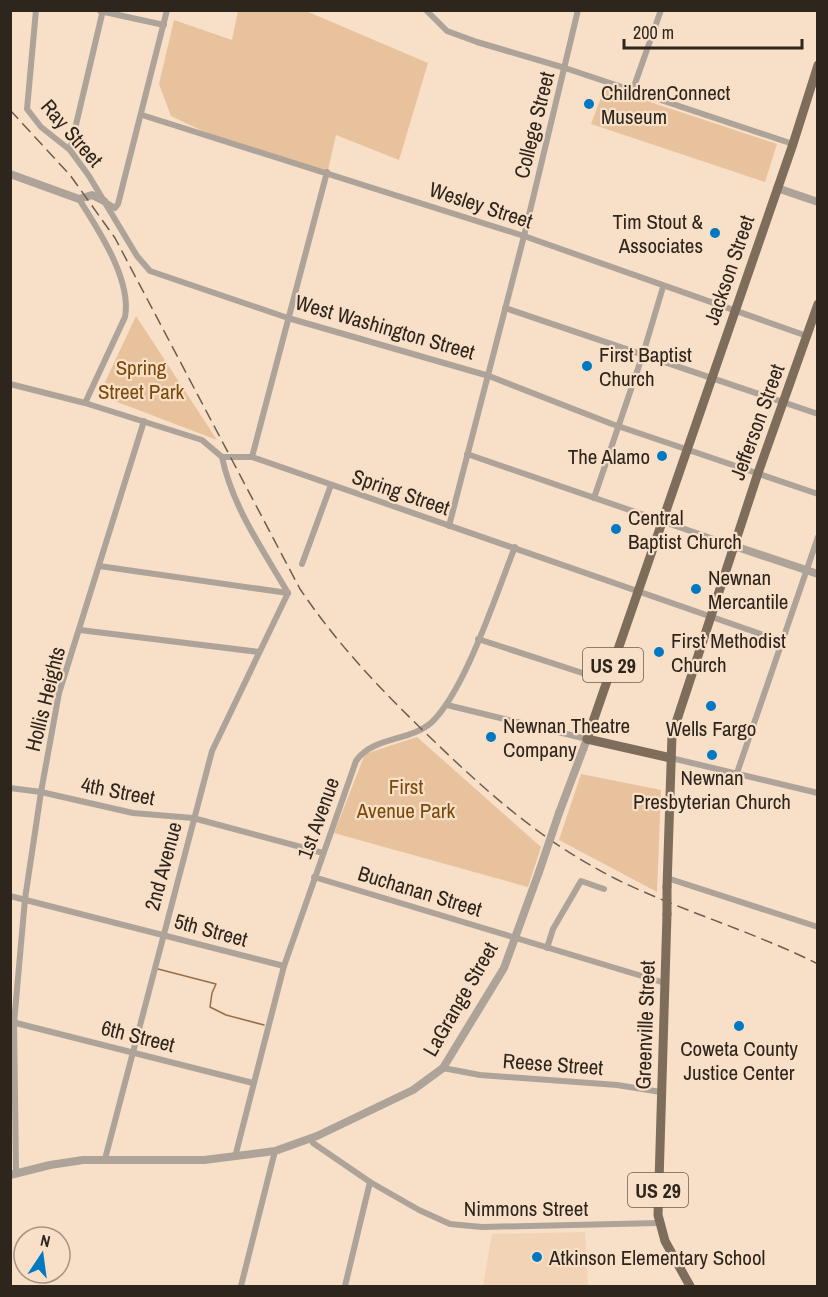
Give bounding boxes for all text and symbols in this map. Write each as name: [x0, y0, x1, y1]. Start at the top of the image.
scale bar: [624, 12, 802, 50]
text: 200 m: [633, 20, 674, 45]
street label: College Street: [507, 68, 561, 181]
place label: ChildrenConnect Museum: [601, 78, 730, 131]
street label: Ray Street: [34, 93, 110, 173]
marker: ChildrenConnect Museum: [582, 97, 596, 111]
street label: Wesley Street: [426, 175, 537, 235]
place label: Tim Stout & Associates: [612, 207, 704, 260]
street label: Jackson Street: [697, 211, 761, 329]
marker: Tim Stout & Associates: [708, 226, 722, 240]
street label: West Washington Street: [292, 287, 478, 367]
place label: First Baptist Church: [599, 340, 692, 393]
park label: Spring Street Park: [98, 353, 184, 406]
marker: First Baptist Church: [580, 359, 594, 373]
street label: Jefferson Street: [723, 360, 791, 484]
place label: The Alamo: [568, 442, 650, 471]
marker: The Alamo: [655, 449, 669, 463]
street label: Spring Street: [348, 462, 454, 522]
place label: Central Baptist Church: [628, 503, 742, 556]
marker: Central Baptist Church: [609, 522, 623, 536]
place label: Newnan Mercantile: [708, 563, 788, 616]
marker: Newnan Mercantile: [689, 582, 703, 596]
place label: First Methodist Church: [671, 626, 786, 679]
street label: Hollis Heights: [18, 643, 72, 755]
marker: First Methodist Church: [652, 645, 666, 659]
road number: US 29: [583, 648, 643, 682]
marker: Wells Fargo: [704, 699, 718, 713]
place label: Newnan Theatre Company: [503, 711, 630, 764]
place label: Wells Fargo: [666, 714, 756, 743]
marker: Newnan Theatre Company: [484, 730, 498, 744]
marker: Newnan Presbyterian Church: [705, 748, 719, 762]
place label: Newnan Presbyterian Church: [633, 763, 791, 816]
street label: 4th Street: [79, 770, 158, 812]
park label: First Avenue Park: [356, 772, 456, 825]
street label: 1st Avenue: [290, 773, 346, 863]
street label: 2nd Avenue: [137, 818, 189, 914]
street label: Buchanan Street: [354, 858, 486, 924]
street label: 5th Street: [171, 906, 251, 954]
street label: LaGrange Street: [416, 936, 504, 1061]
street label: Greenville Street: [628, 960, 662, 1090]
street label: 6th Street: [98, 1013, 178, 1059]
marker: Coweta County Justice Center: [732, 1019, 746, 1033]
place label: Coweta County Justice Center: [680, 1034, 798, 1087]
street label: Reese Street: [502, 1046, 604, 1082]
road number: US 29: [628, 1173, 688, 1207]
street label: Nimmons Street: [464, 1194, 588, 1223]
north arrow: [12, 1225, 72, 1285]
text: N: [38, 1229, 52, 1252]
place label: Atkinson Elementary School: [548, 1243, 765, 1272]
marker: Atkinson Elementary School: [530, 1250, 544, 1264]

